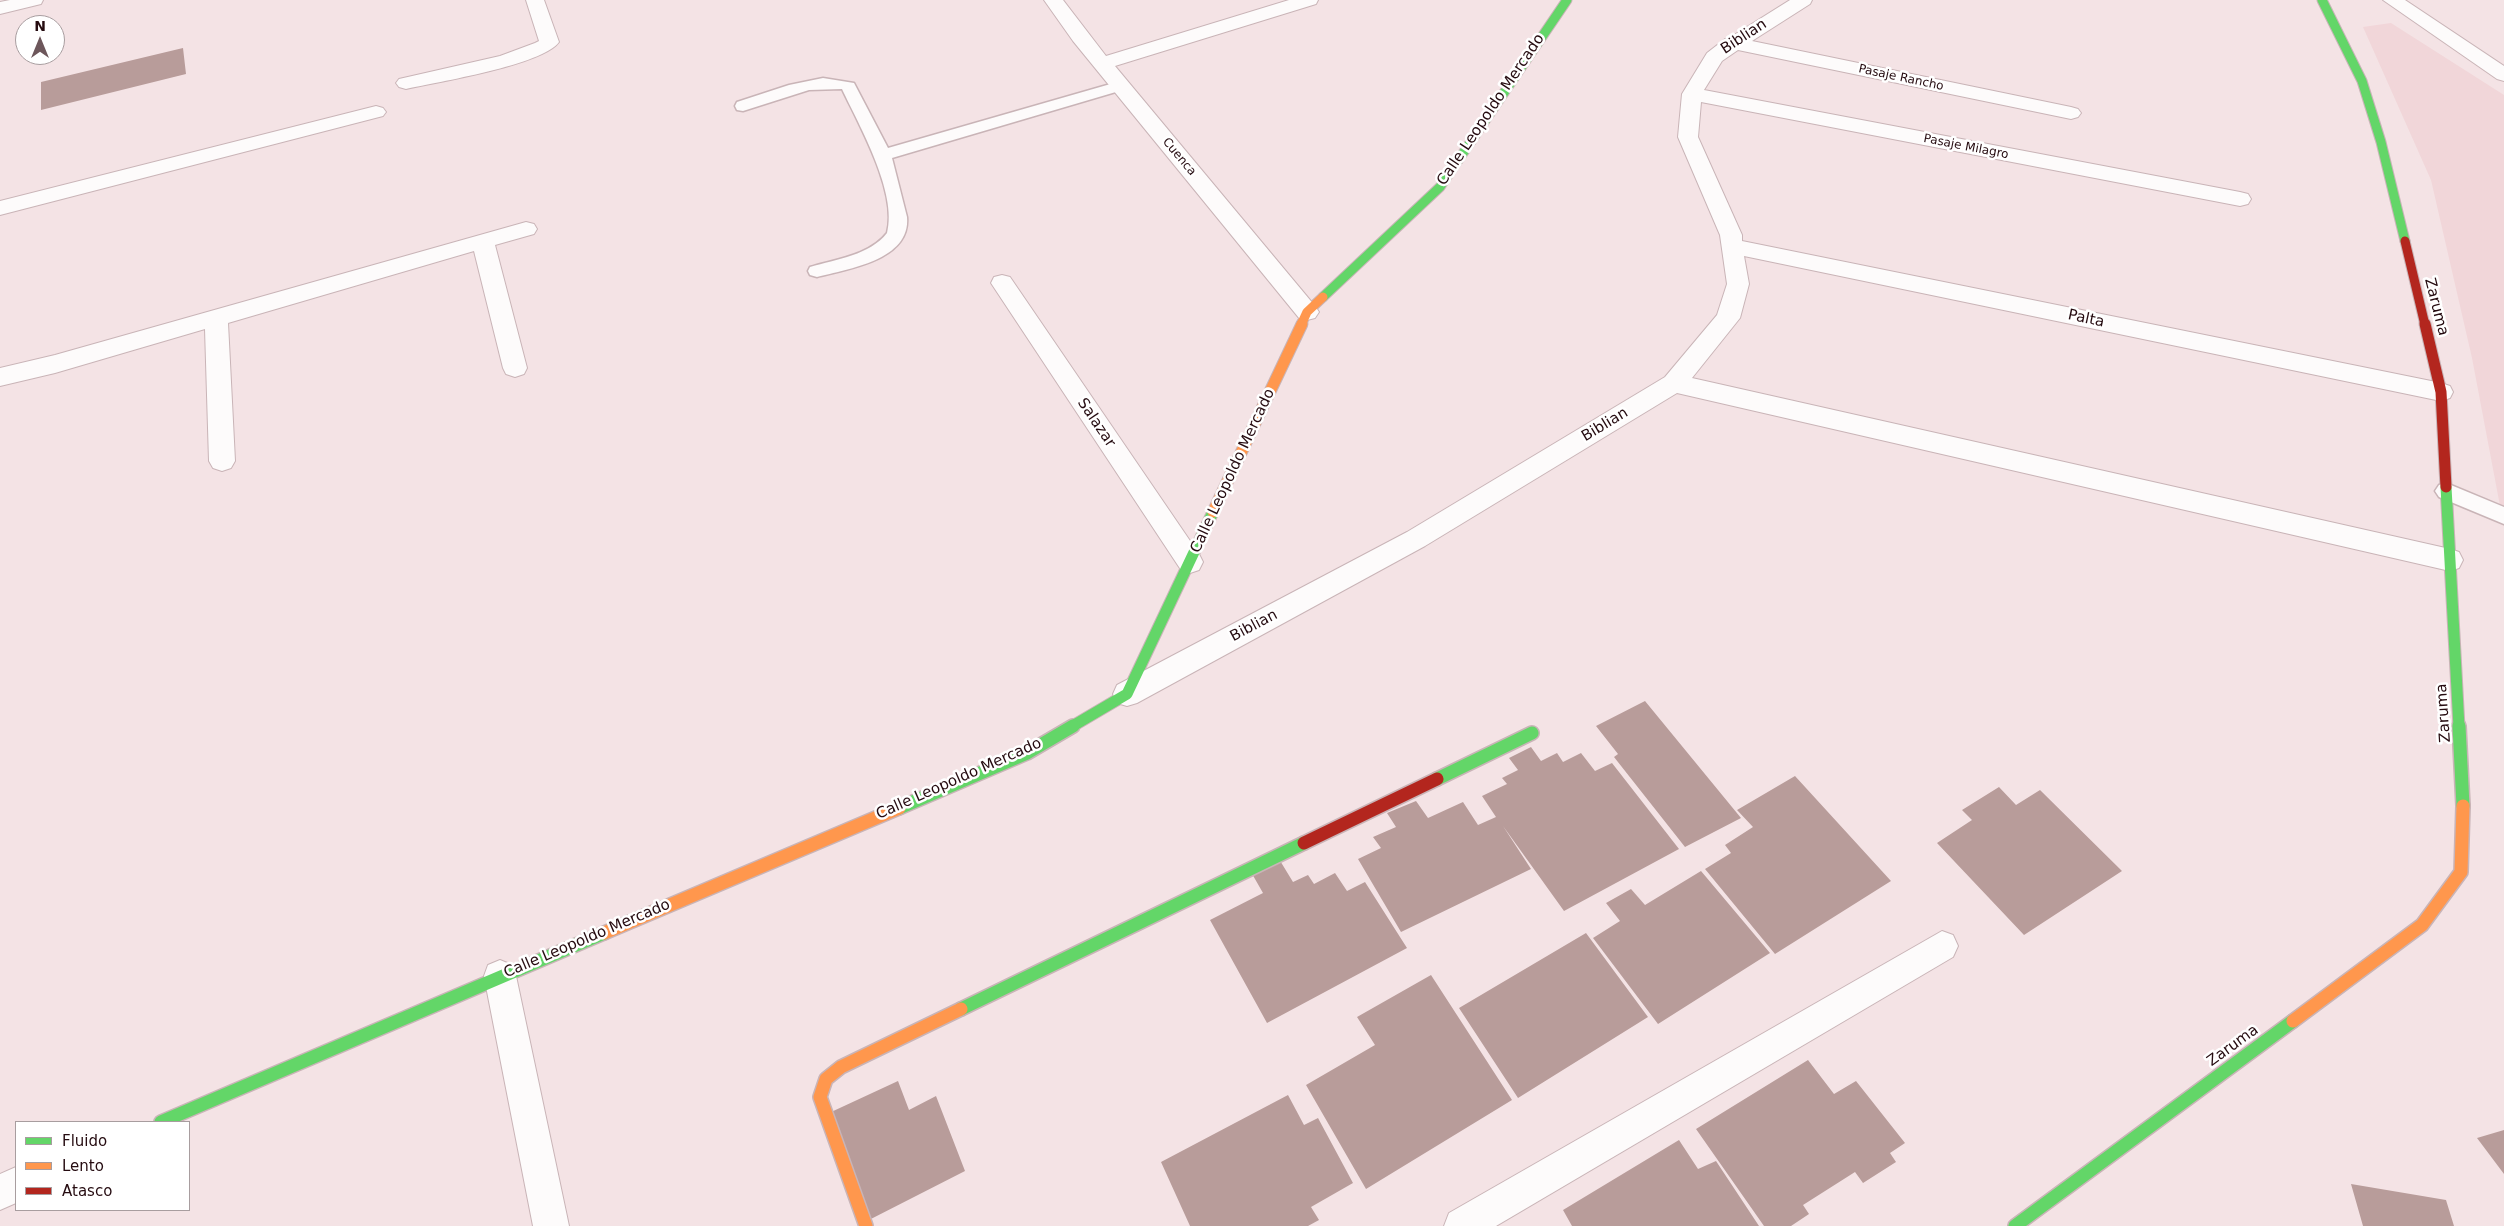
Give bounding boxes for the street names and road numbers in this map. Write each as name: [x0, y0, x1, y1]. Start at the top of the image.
street label: Biblian: [1718, 16, 1770, 58]
street label: Calle Leopoldo Mercado: [1433, 31, 1549, 189]
street label: Pasaje Rancho: [1857, 62, 1945, 94]
street label: Pasaje Milagro: [1922, 132, 2010, 162]
street label: Cuenca: [1159, 135, 1199, 179]
street label: Zaruma: [2420, 276, 2452, 338]
street label: Palta: [2066, 306, 2106, 332]
street label: Calle Leopoldo Mercado: [1187, 386, 1279, 556]
street label: Salazar: [1073, 395, 1119, 451]
street label: Biblian: [1579, 404, 1631, 446]
street label: Biblian: [1227, 606, 1281, 646]
street label: Zaruma: [2433, 683, 2455, 743]
street label: Calle Leopoldo Mercado: [874, 734, 1044, 824]
street label: Calle Leopoldo Mercado: [501, 896, 673, 982]
street label: Zaruma: [2204, 1021, 2262, 1071]

